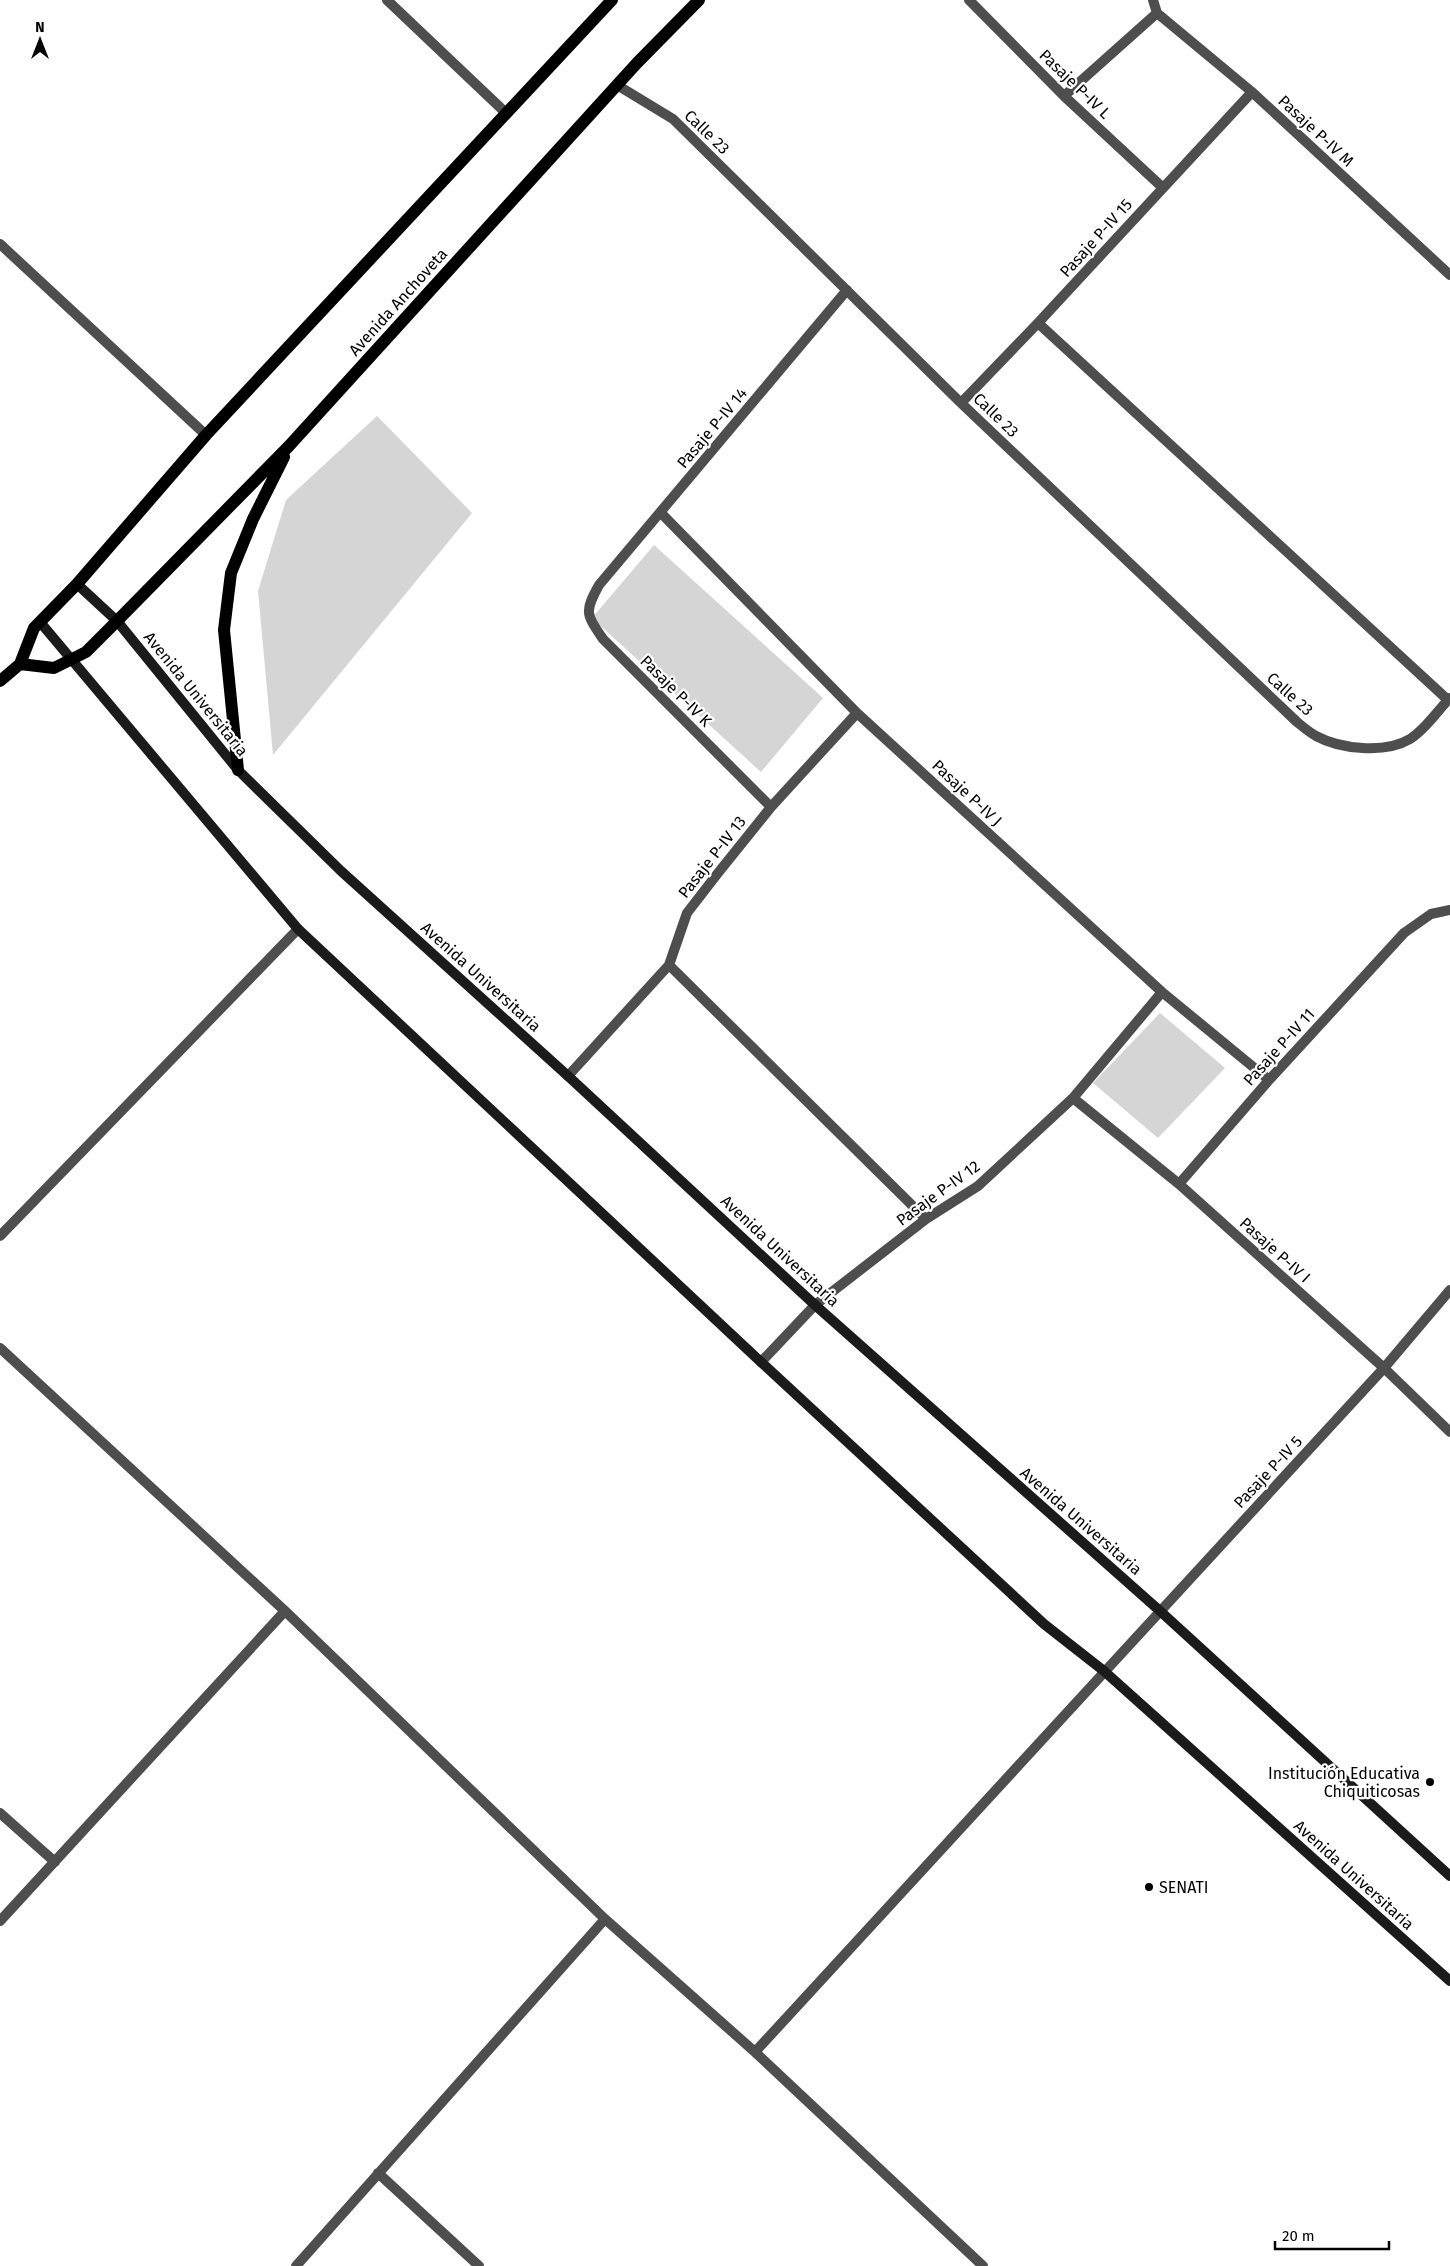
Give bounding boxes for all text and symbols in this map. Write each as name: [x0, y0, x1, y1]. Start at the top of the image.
north arrow: [15, 15, 65, 65]
text: N: [35, 19, 45, 36]
street label: Pasaje P-IV L: [1035, 45, 1115, 123]
street label: Pasaje P-IV M: [1274, 91, 1358, 171]
street label: Calle 23: [680, 106, 734, 158]
street label: Pasaje P-IV 15: [1056, 195, 1136, 281]
street label: Avenida Anchoveta: [345, 244, 451, 360]
street label: Pasaje P-IV 14: [673, 384, 751, 472]
street label: Calle 23: [969, 389, 1023, 441]
street label: Avenida Universitaria: [140, 628, 252, 760]
street label: Pasaje P-IV K: [636, 651, 716, 731]
street label: Calle 23: [1263, 668, 1317, 720]
street label: Pasaje P-IV J: [928, 756, 1006, 830]
street label: Pasaje P-IV 13: [674, 812, 750, 902]
street label: Avenida Universitaria: [417, 918, 545, 1036]
street label: Pasaje P-IV 11: [1239, 1005, 1319, 1089]
street label: Pasaje P-IV 12: [893, 1156, 983, 1230]
street label: Avenida Universitaria: [717, 1191, 843, 1311]
street label: Pasaje P-IV I: [1236, 1213, 1314, 1287]
street label: Pasaje P-IV 5: [1230, 1432, 1306, 1512]
street label: Avenida Universitaria: [1016, 1463, 1146, 1579]
place label: Institución Educativa Chiquiticosas: [1268, 1764, 1420, 1801]
marker: Institución Educativa Chiquiticosas: [1424, 1776, 1436, 1788]
street label: Avenida Universitaria: [1290, 1816, 1418, 1934]
place label: SENATI: [1159, 1878, 1209, 1897]
marker: SENATI: [1143, 1881, 1155, 1893]
scale bar: [1275, 2218, 1389, 2250]
text: 20 m: [1282, 2227, 1315, 2245]

